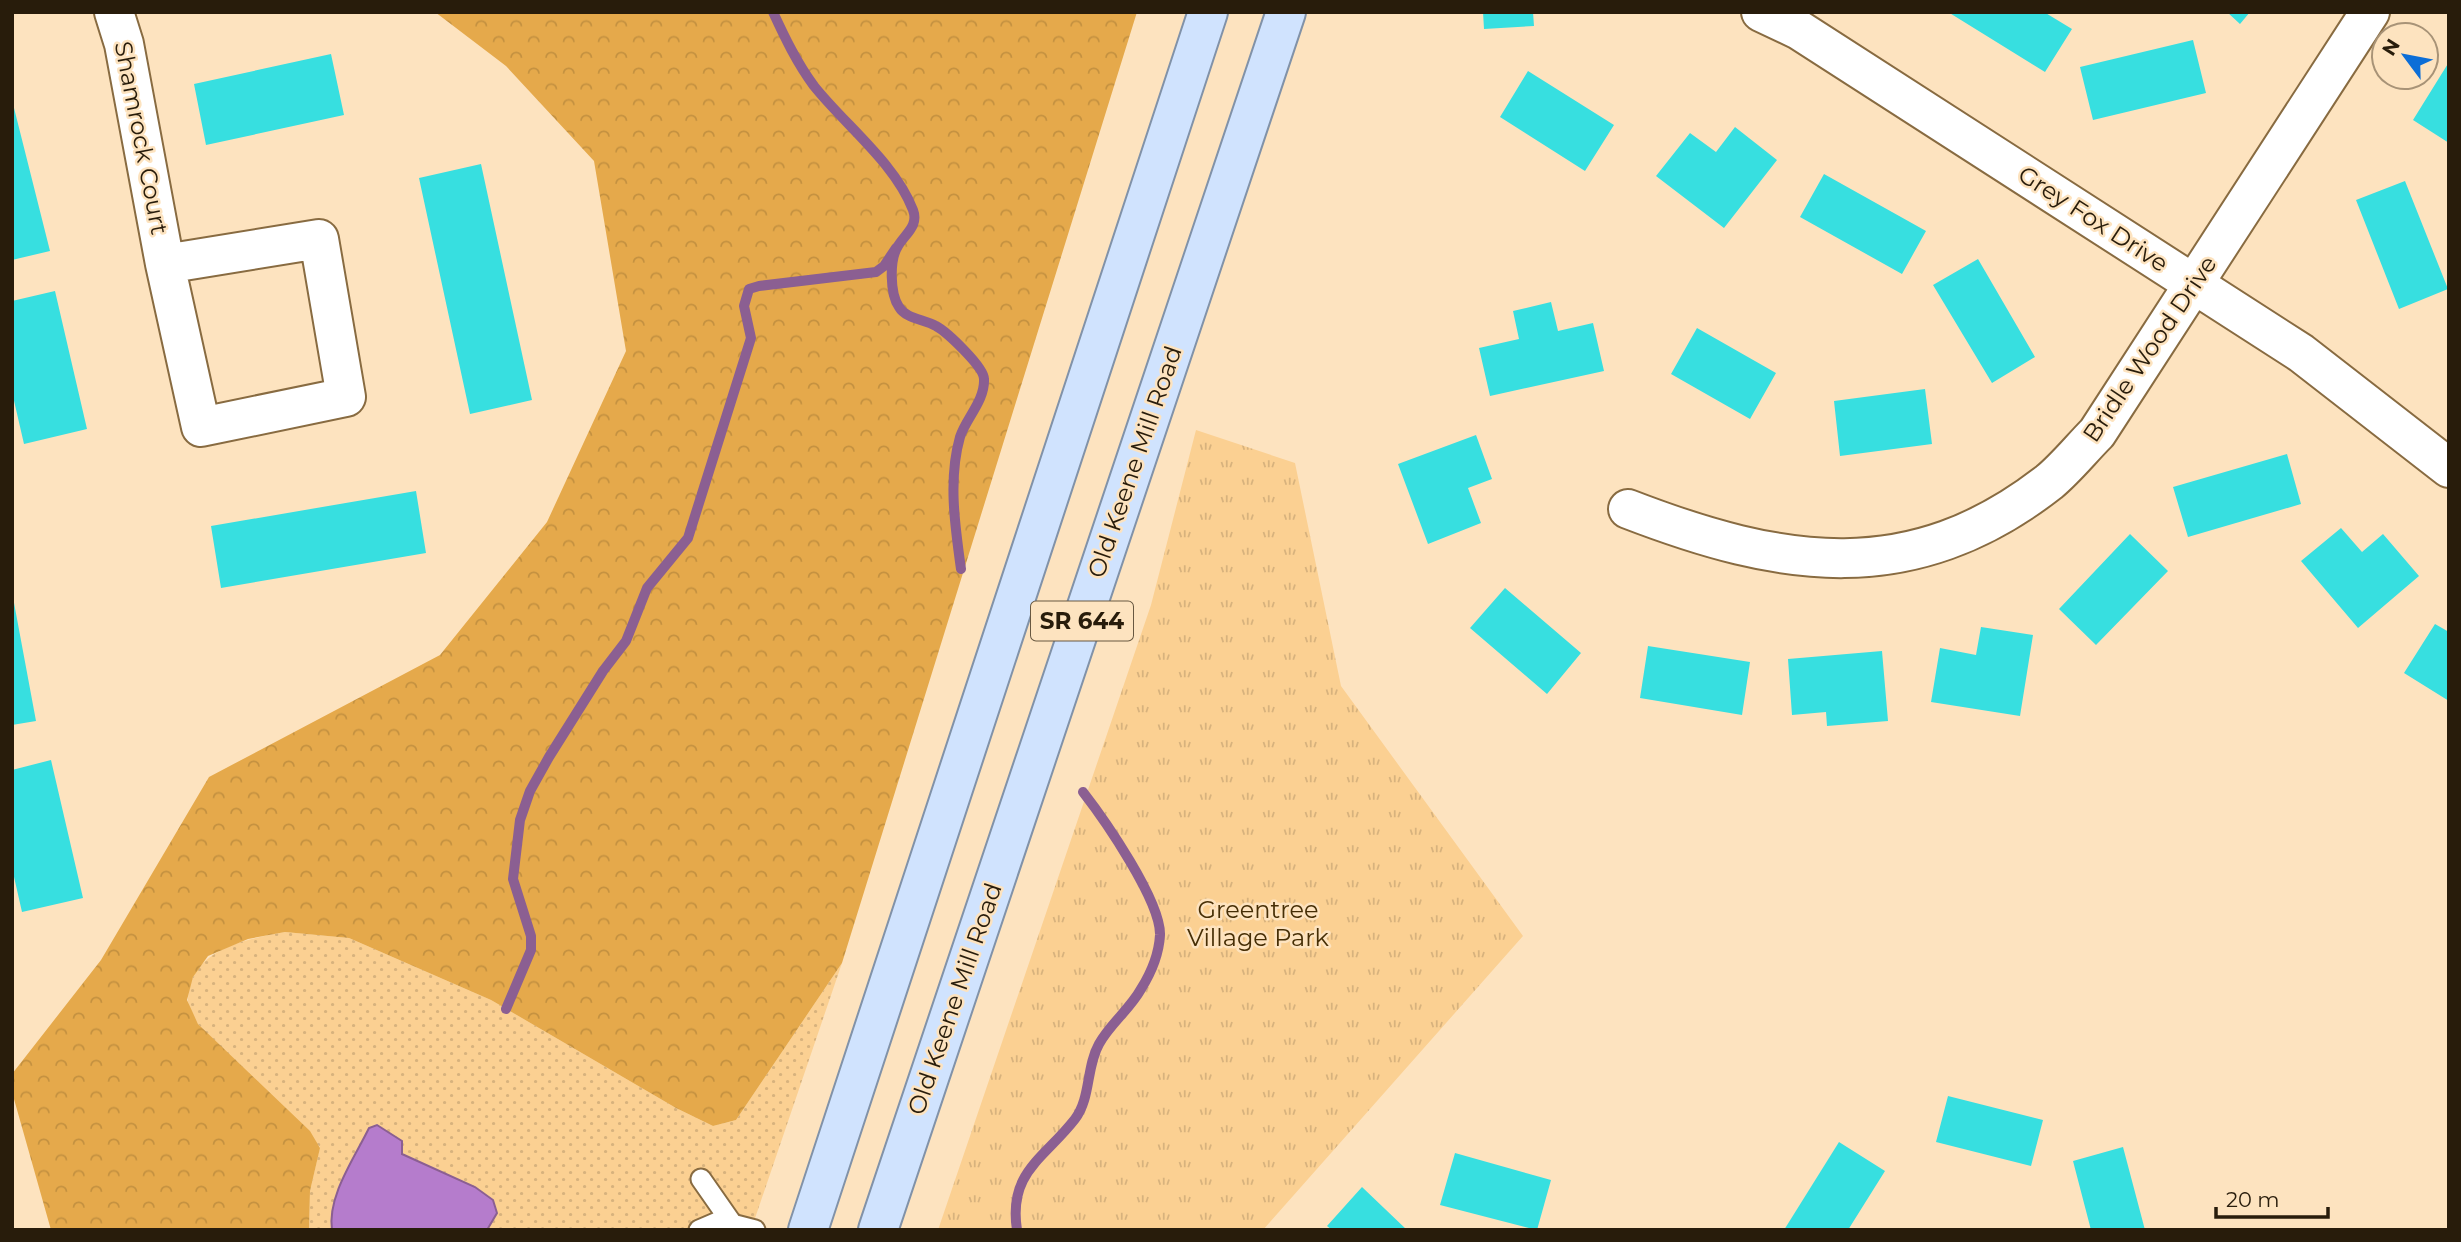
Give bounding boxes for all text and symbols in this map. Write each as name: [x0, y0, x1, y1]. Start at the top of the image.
north arrow: [2370, 21, 2440, 91]
text: N: [2377, 35, 2405, 60]
street label: Shamrock Court: [109, 39, 175, 237]
street label: Grey Fox Drive: [2013, 159, 2174, 278]
street label: Bridle Wood Drive: [2077, 250, 2223, 447]
street label: Old Keene Mill Road: [1081, 342, 1188, 581]
road number: SR 644: [1031, 601, 1133, 640]
street label: Old Keene Mill Road: [901, 879, 1008, 1118]
park label: Greentree Village Park: [1187, 895, 1330, 952]
scale bar: [2216, 1176, 2328, 1220]
text: 20 m: [2226, 1187, 2280, 1212]

